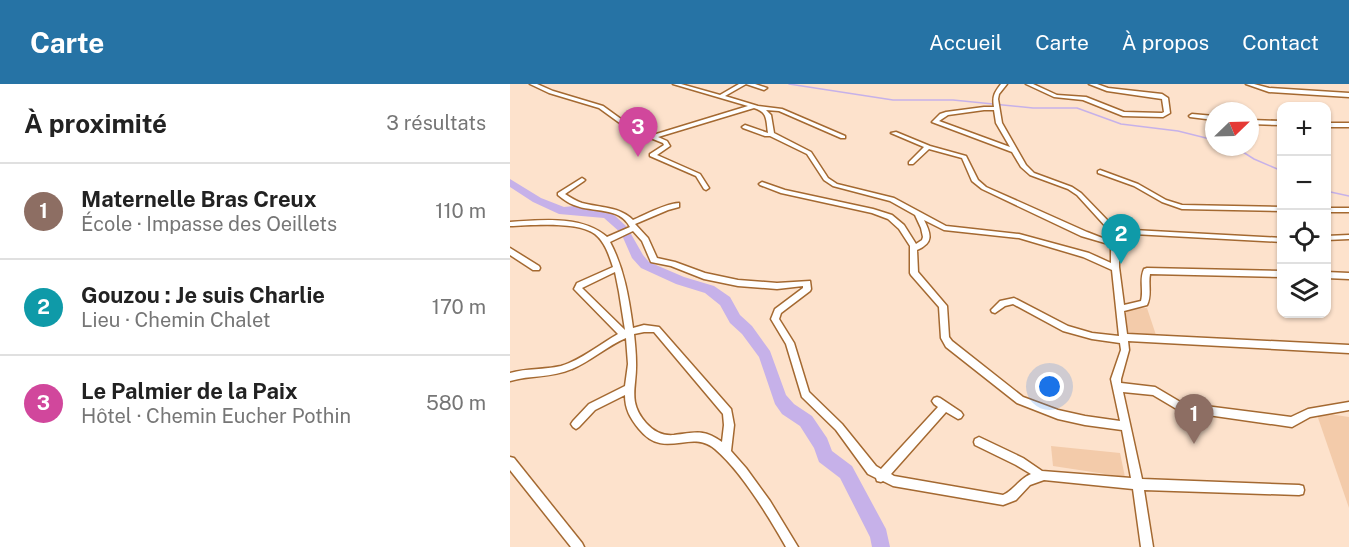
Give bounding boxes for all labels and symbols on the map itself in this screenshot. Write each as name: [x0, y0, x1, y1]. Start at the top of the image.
north arrow: [1205, 102, 1259, 156]
pin: 3: [618, 107, 658, 157]
pin: 2: [1102, 214, 1140, 264]
your location: [1035, 372, 1064, 401]
pin: 1: [1174, 394, 1214, 444]

